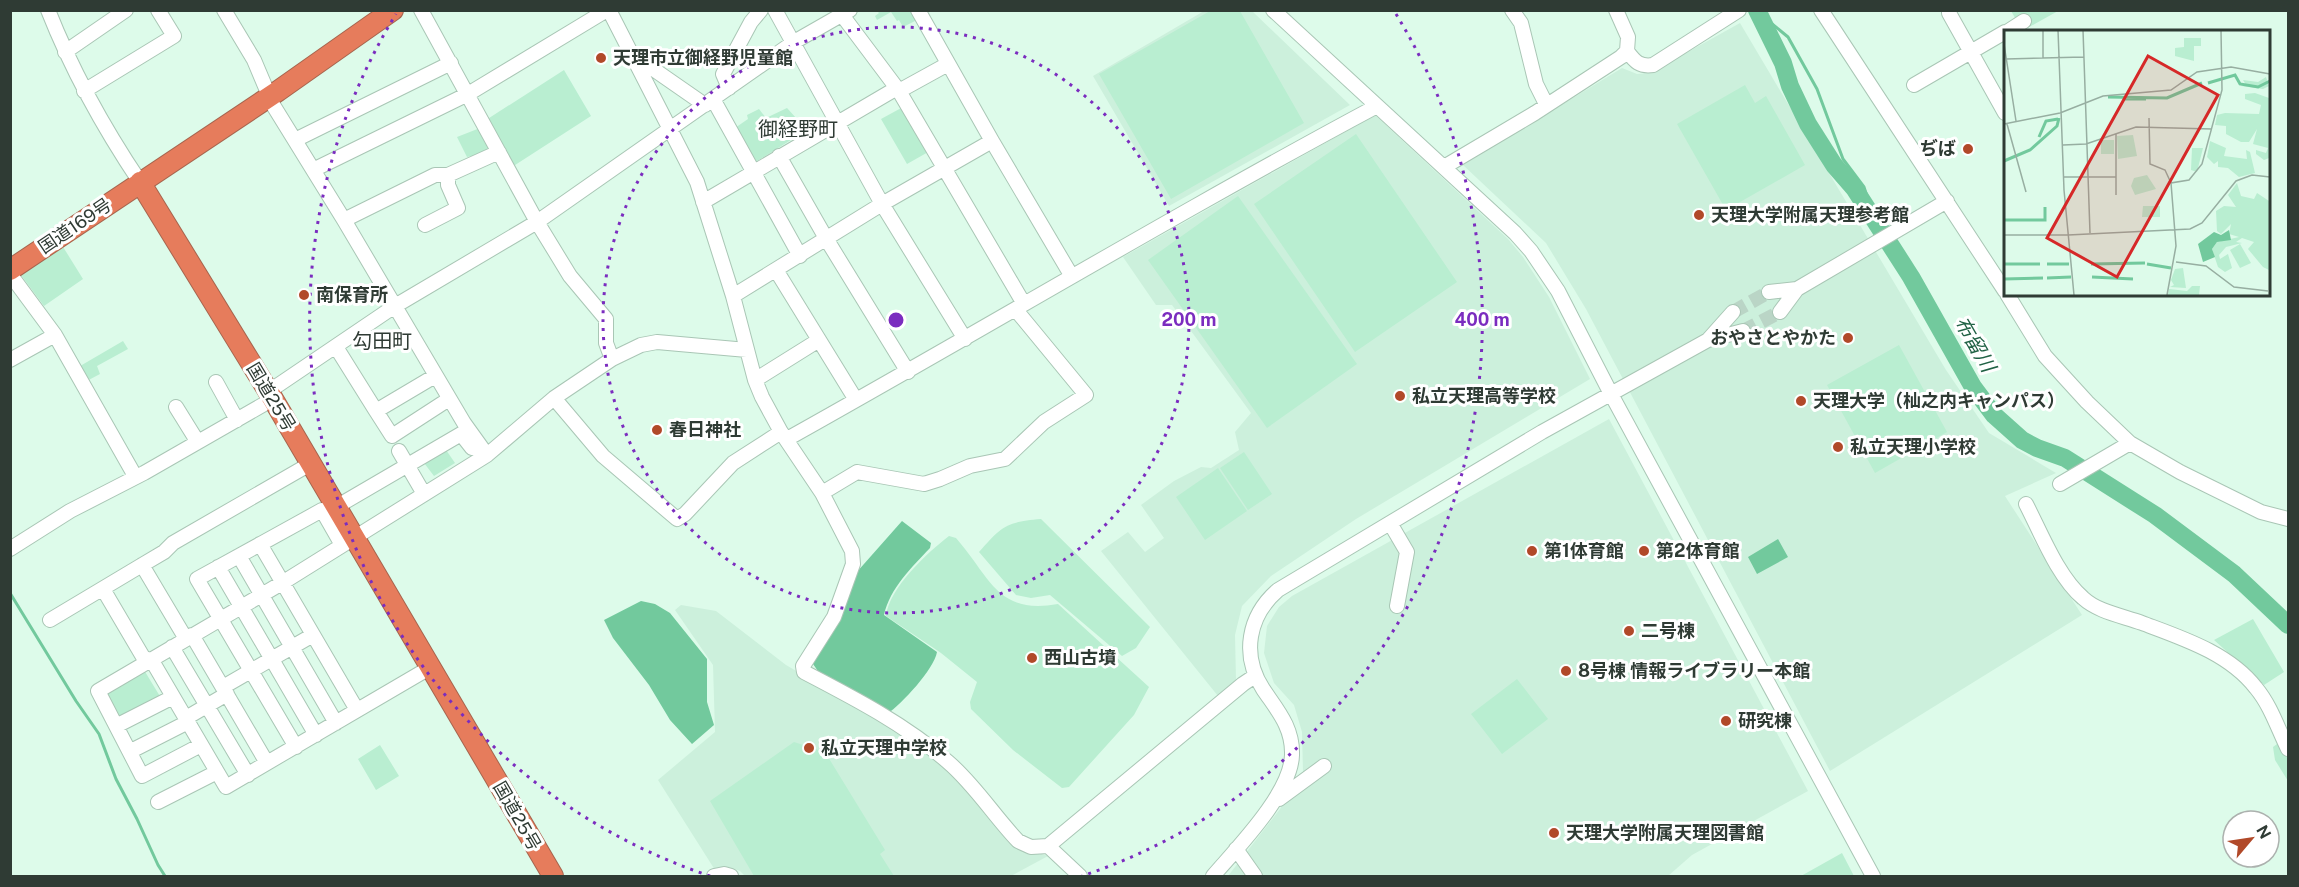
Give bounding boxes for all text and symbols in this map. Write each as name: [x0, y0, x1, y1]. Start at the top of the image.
inset map: [2004, 30, 2269, 296]
place label: 天理市立御経野児童館: [613, 47, 793, 68]
marker: 天理市立御経野児童館: [594, 51, 608, 65]
district label: 御経野町: [758, 117, 838, 141]
place label: ぢば: [1920, 138, 1956, 159]
marker: ぢば: [1961, 142, 1975, 156]
street label: 国道169号: [34, 193, 115, 258]
place label: 天理大学附属天理参考館: [1711, 204, 1909, 225]
marker: 天理大学附属天理参考館: [1692, 208, 1706, 222]
place label: 南保育所: [316, 284, 388, 305]
marker: 南保育所: [297, 288, 311, 302]
text: 200 m: [1162, 309, 1216, 330]
text: 400 m: [1454, 309, 1510, 330]
centre of rings: [886, 310, 906, 330]
water label: 布留川: [1950, 312, 2001, 378]
place label: おやさとやかた: [1710, 327, 1836, 348]
district label: 勾田町: [352, 329, 412, 353]
marker: おやさとやかた: [1841, 331, 1855, 345]
street label: 国道25号: [243, 359, 300, 435]
place label: 私立天理高等学校: [1412, 385, 1556, 406]
marker: 私立天理高等学校: [1393, 389, 1407, 403]
place label: 天理大学（杣之内キャンパス）: [1813, 390, 2065, 411]
marker: 天理大学（杣之内キャンパス）: [1794, 394, 1808, 408]
place label: 春日神社: [669, 419, 741, 440]
marker: 春日神社: [650, 423, 664, 437]
place label: 私立天理小学校: [1850, 436, 1976, 457]
marker: 私立天理小学校: [1831, 440, 1845, 454]
place label: 第1体育館: [1544, 540, 1624, 561]
place label: 第2体育館: [1656, 540, 1739, 561]
marker: 第1体育館: [1525, 544, 1539, 558]
marker: 第2体育館: [1637, 544, 1651, 558]
place label: 二号棟: [1641, 620, 1695, 641]
marker: 二号棟: [1622, 624, 1636, 638]
place label: 西山古墳: [1044, 647, 1116, 668]
marker: 西山古墳: [1025, 651, 1039, 665]
place label: 8号棟 情報ライブラリー本館: [1578, 660, 1810, 681]
marker: 8号棟 情報ライブラリー本館: [1559, 664, 1573, 678]
place label: 研究棟: [1738, 710, 1792, 731]
marker: 研究棟: [1719, 714, 1733, 728]
place label: 私立天理中学校: [821, 737, 947, 758]
marker: 私立天理中学校: [802, 741, 816, 755]
street label: 国道25号: [489, 777, 546, 854]
north arrow: [2221, 809, 2281, 869]
place label: 天理大学附属天理図書館: [1566, 822, 1764, 843]
text: N: [2252, 822, 2275, 842]
marker: 天理大学附属天理図書館: [1547, 826, 1561, 840]

